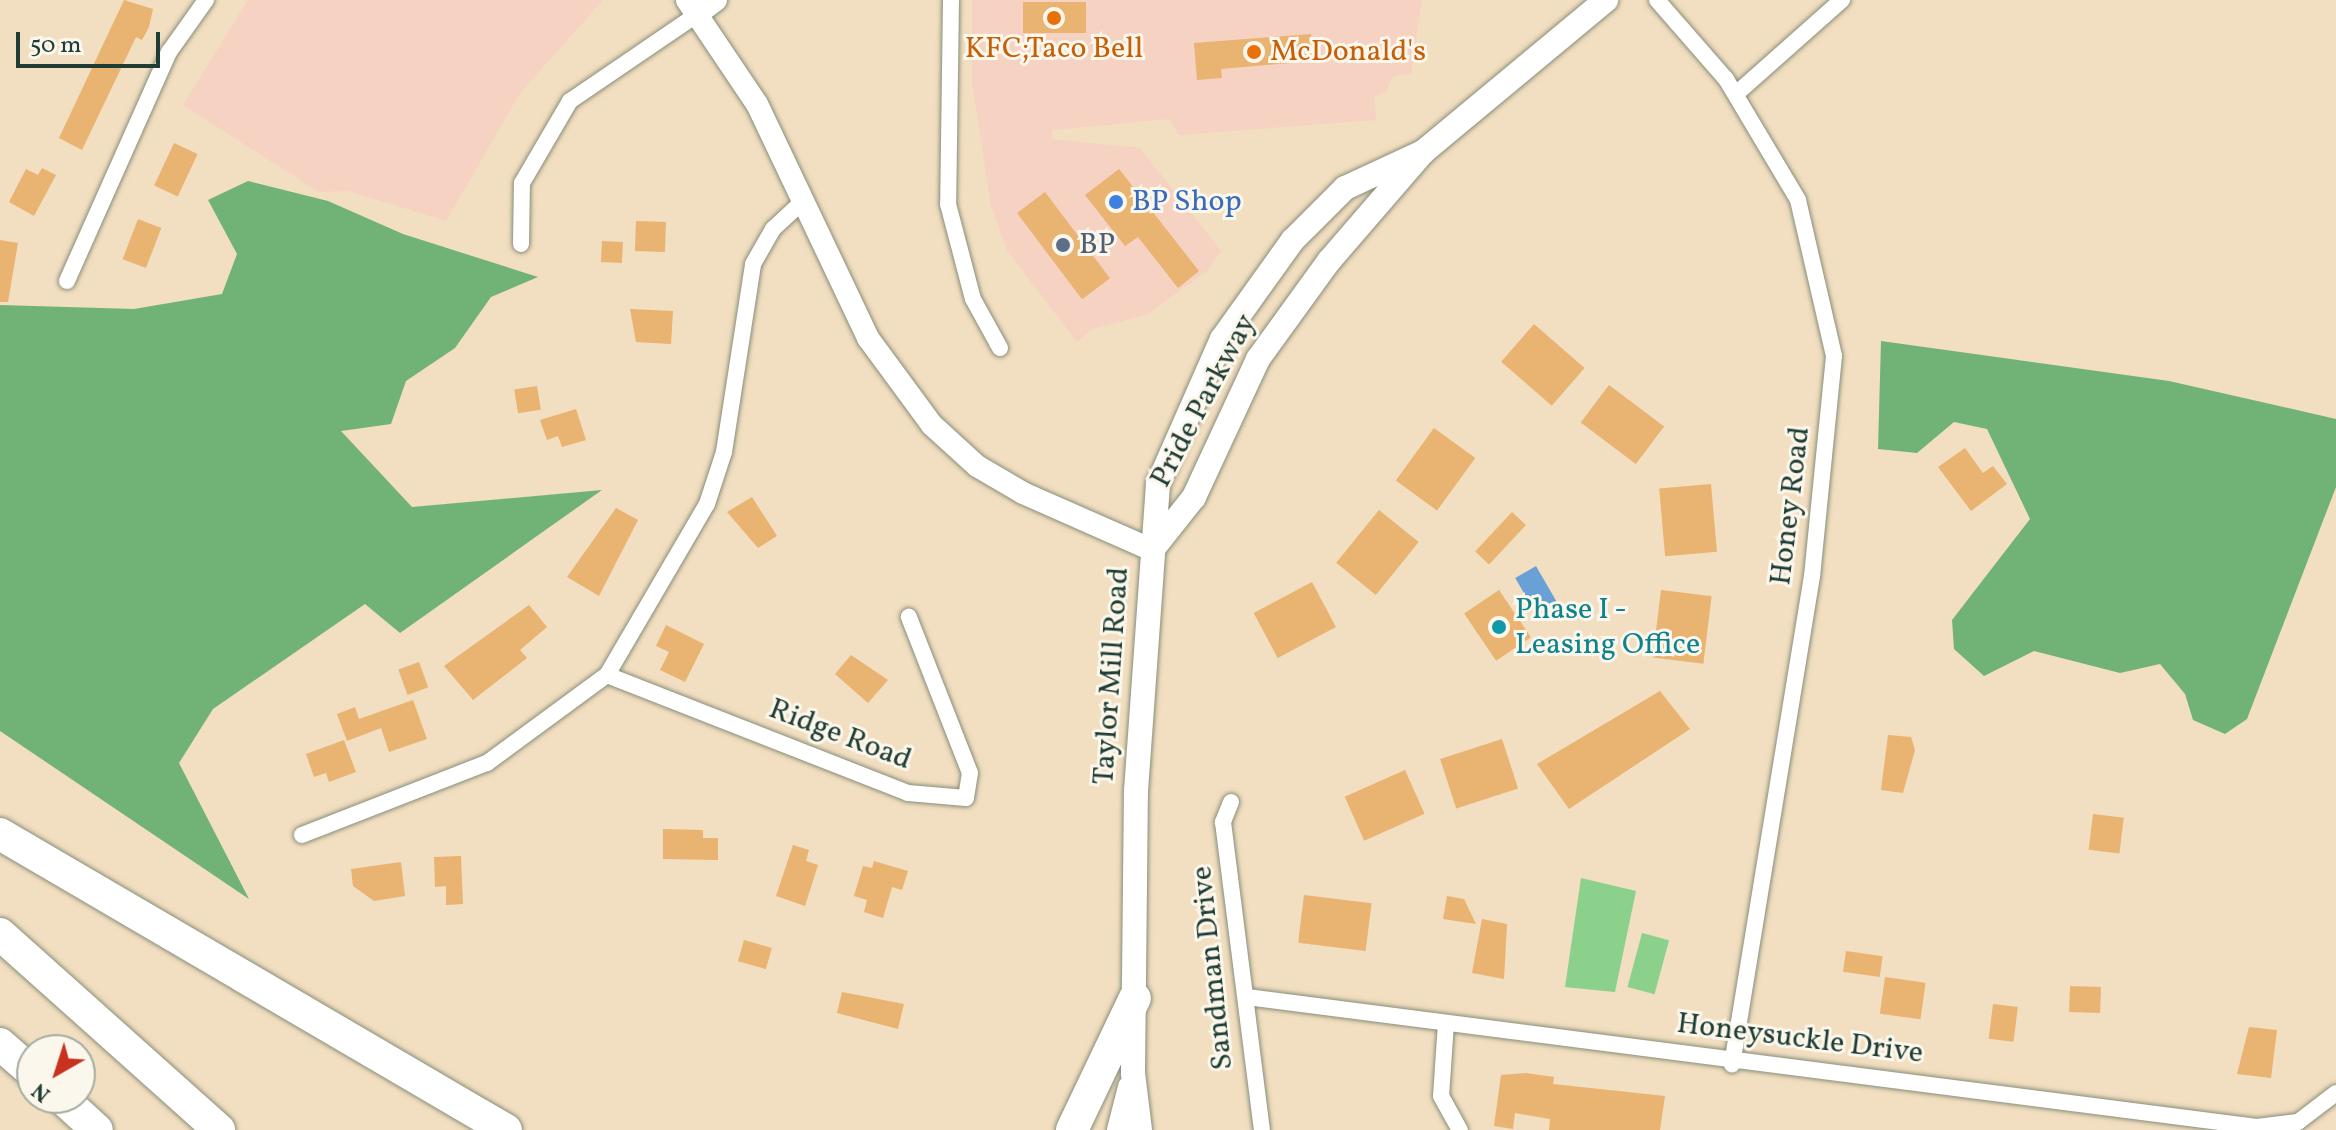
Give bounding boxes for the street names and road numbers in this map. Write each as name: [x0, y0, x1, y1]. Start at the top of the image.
street label: Pride Parkway: [1143, 308, 1265, 494]
street label: Honey Road: [1763, 424, 1819, 588]
street label: Taylor Mill Road: [1086, 566, 1138, 786]
street label: Ridge Road: [764, 691, 916, 779]
street label: Sandman Drive: [1184, 864, 1242, 1072]
street label: Honeysuckle Drive: [1675, 1006, 1925, 1072]

